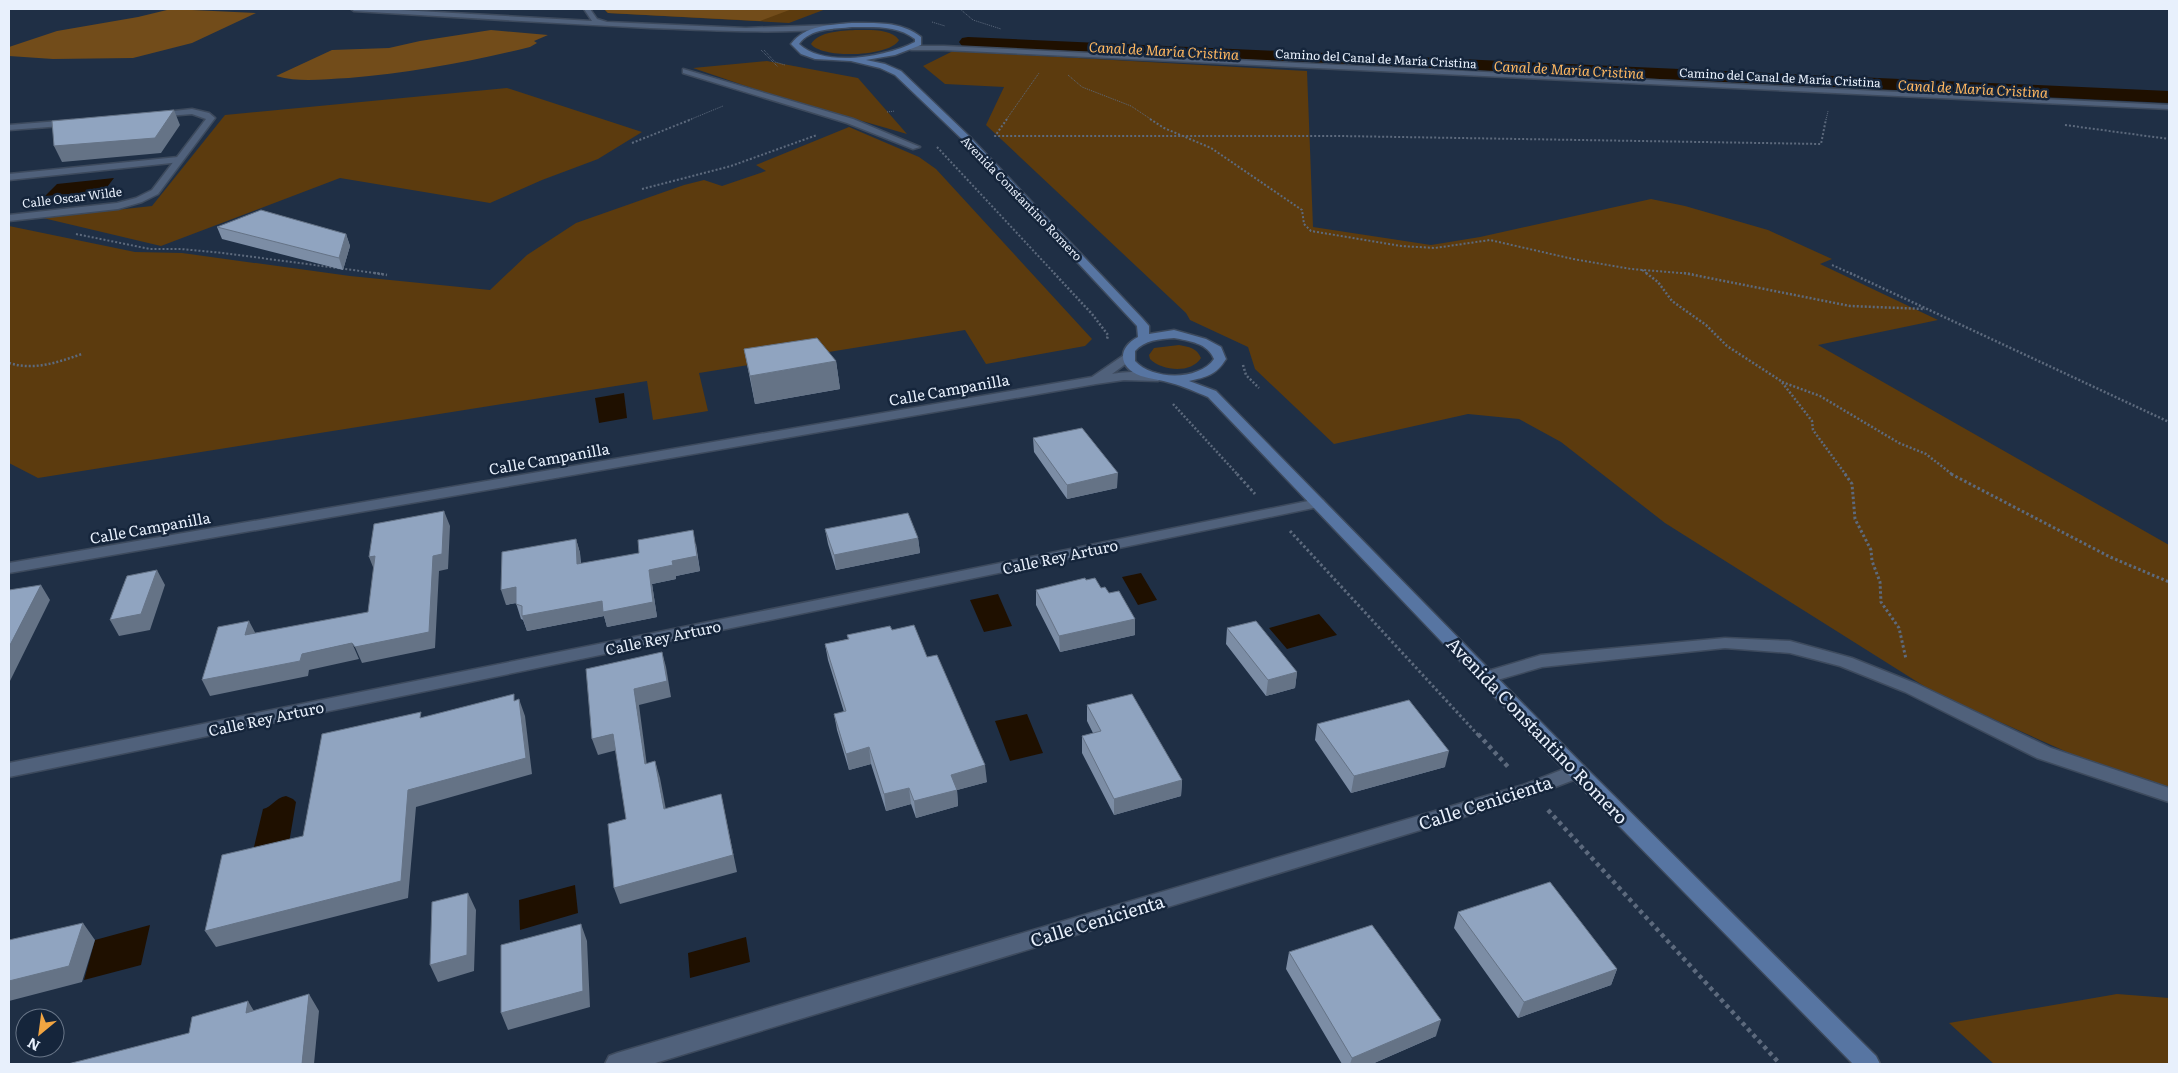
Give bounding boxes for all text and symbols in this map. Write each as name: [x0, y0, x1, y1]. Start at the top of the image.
water label: Canal de María Cristina: [1088, 36, 1240, 64]
street label: Camino del Canal de María Cristina: [1275, 44, 1478, 72]
water label: Canal de María Cristina: [1493, 55, 1645, 83]
street label: Camino del Canal de María Cristina: [1679, 63, 1882, 91]
water label: Canal de María Cristina: [1897, 74, 2049, 102]
street label: Avenida Constantino Romero: [957, 131, 1087, 265]
street label: Calle Oscar Wilde: [21, 182, 123, 212]
street label: Calle Campanilla: [887, 367, 1012, 411]
street label: Calle Campanilla: [487, 436, 612, 480]
street label: Calle Campanilla: [88, 505, 213, 549]
street label: Calle Rey Arturo: [1000, 532, 1120, 579]
street label: Calle Rey Arturo: [603, 613, 723, 660]
street label: Avenida Constantino Romero: [1441, 630, 1635, 830]
street label: Calle Rey Arturo: [206, 694, 326, 741]
street label: Calle Cenicienta: [1415, 768, 1555, 836]
street label: Calle Cenicienta: [1027, 887, 1168, 953]
north arrow: [15, 1008, 65, 1058]
text: N: [23, 1034, 43, 1057]

